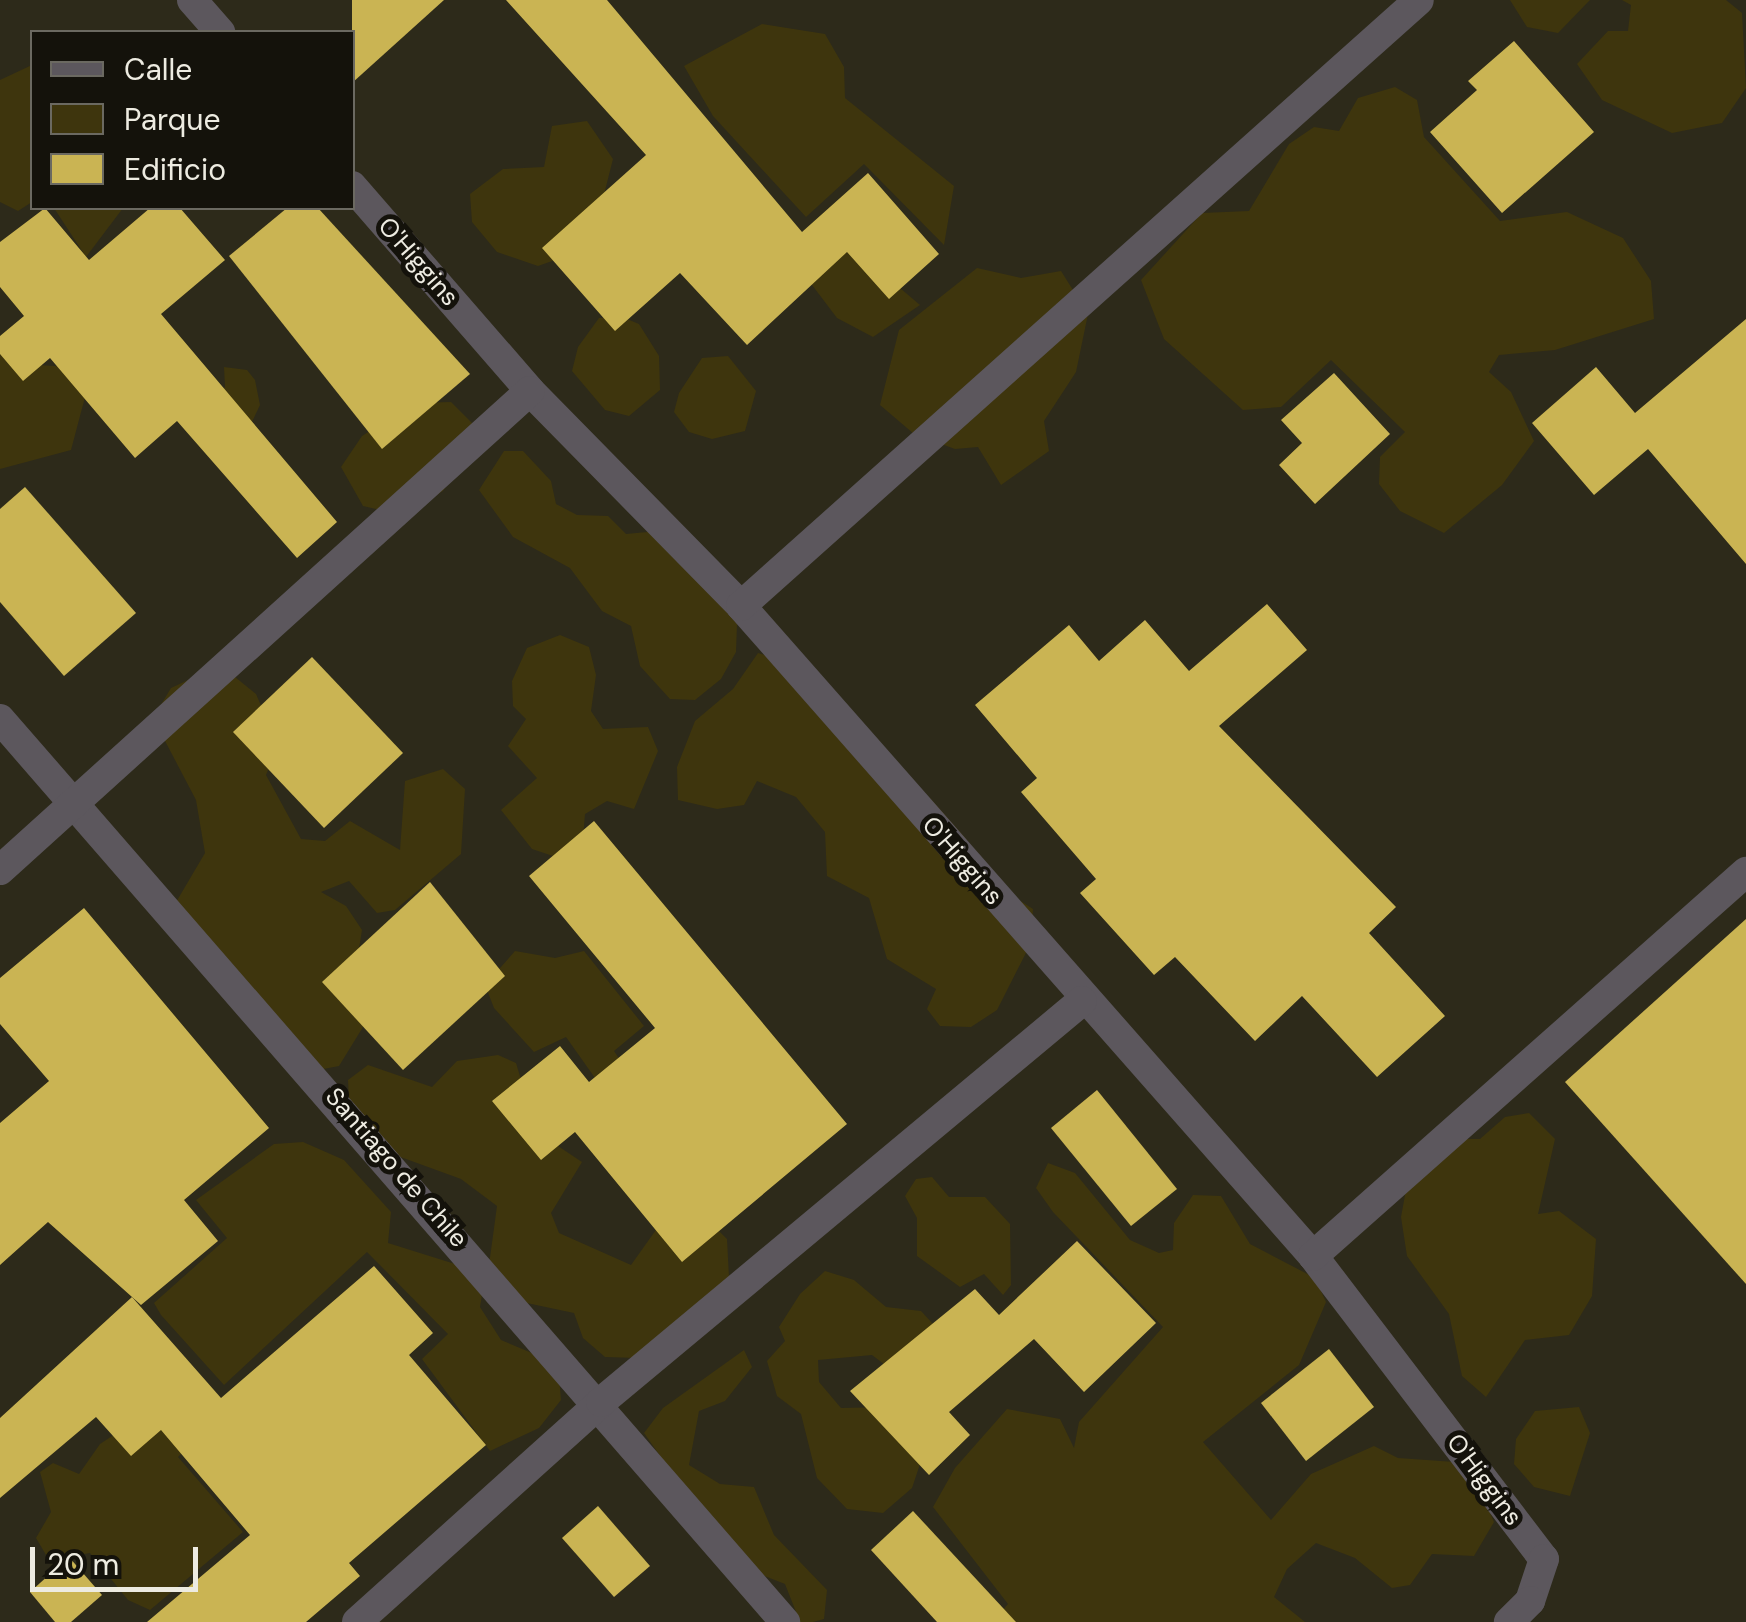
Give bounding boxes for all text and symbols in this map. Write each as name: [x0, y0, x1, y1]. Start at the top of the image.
legend: [30, 30, 355, 210]
text: Calle: [124, 50, 192, 89]
text: Parque: [124, 100, 221, 139]
text: Edificio: [124, 150, 226, 189]
street label: O'Higgins: [372, 212, 464, 312]
street label: O'Higgins: [916, 811, 1008, 911]
street label: Santiago de Chile: [319, 1082, 473, 1254]
street label: O'Higgins: [1440, 1428, 1528, 1532]
scale bar: [35, 1527, 202, 1589]
text: 20 m: [47, 1545, 119, 1584]

